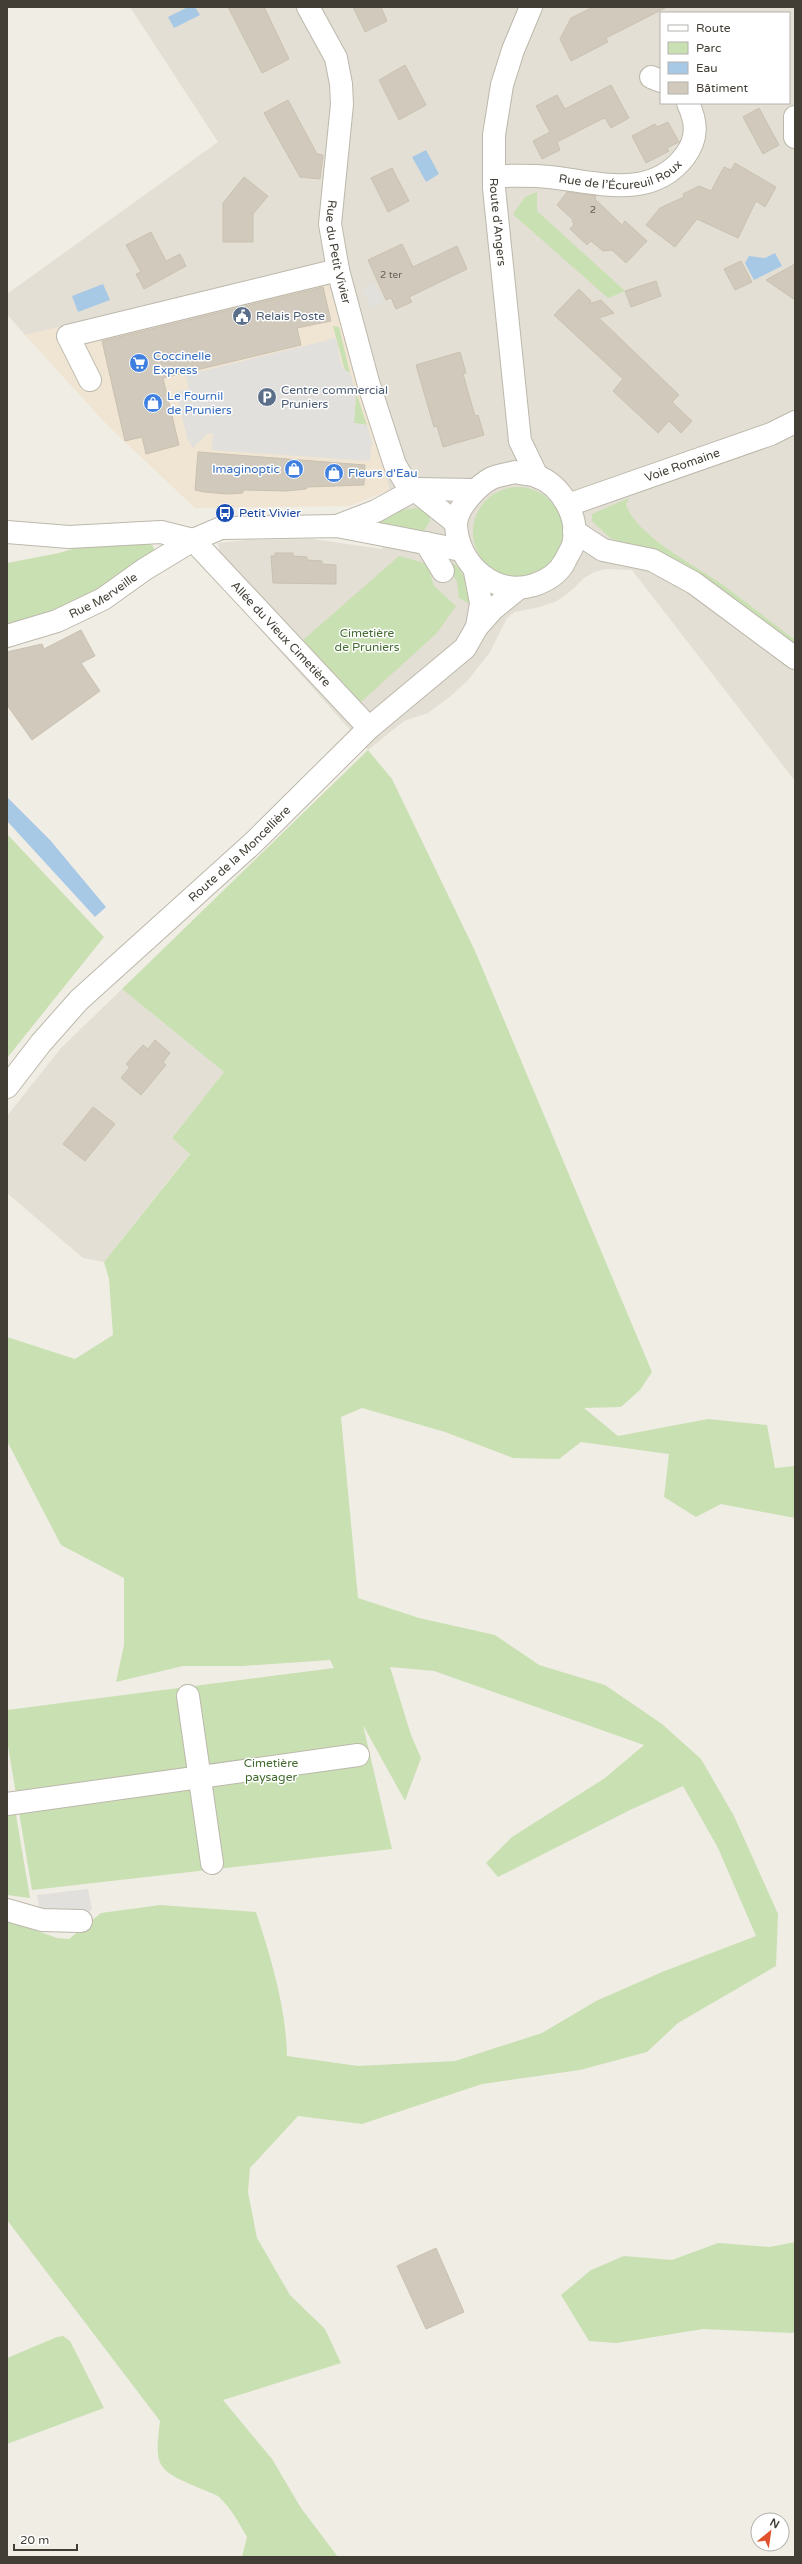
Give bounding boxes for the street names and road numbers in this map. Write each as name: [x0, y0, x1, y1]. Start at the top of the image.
street label: Rue de l’Écureuil Roux: [558, 157, 685, 192]
street label: Route d'Angers: [487, 178, 509, 267]
street label: Rue du Petit Vivier: [323, 199, 354, 306]
street label: Voie Romaine: [643, 445, 722, 485]
street label: Rue Merveille: [67, 570, 140, 621]
street label: Allée du Vieux Cimetière: [228, 578, 334, 690]
street label: Route de la Moncellière: [186, 803, 293, 905]

